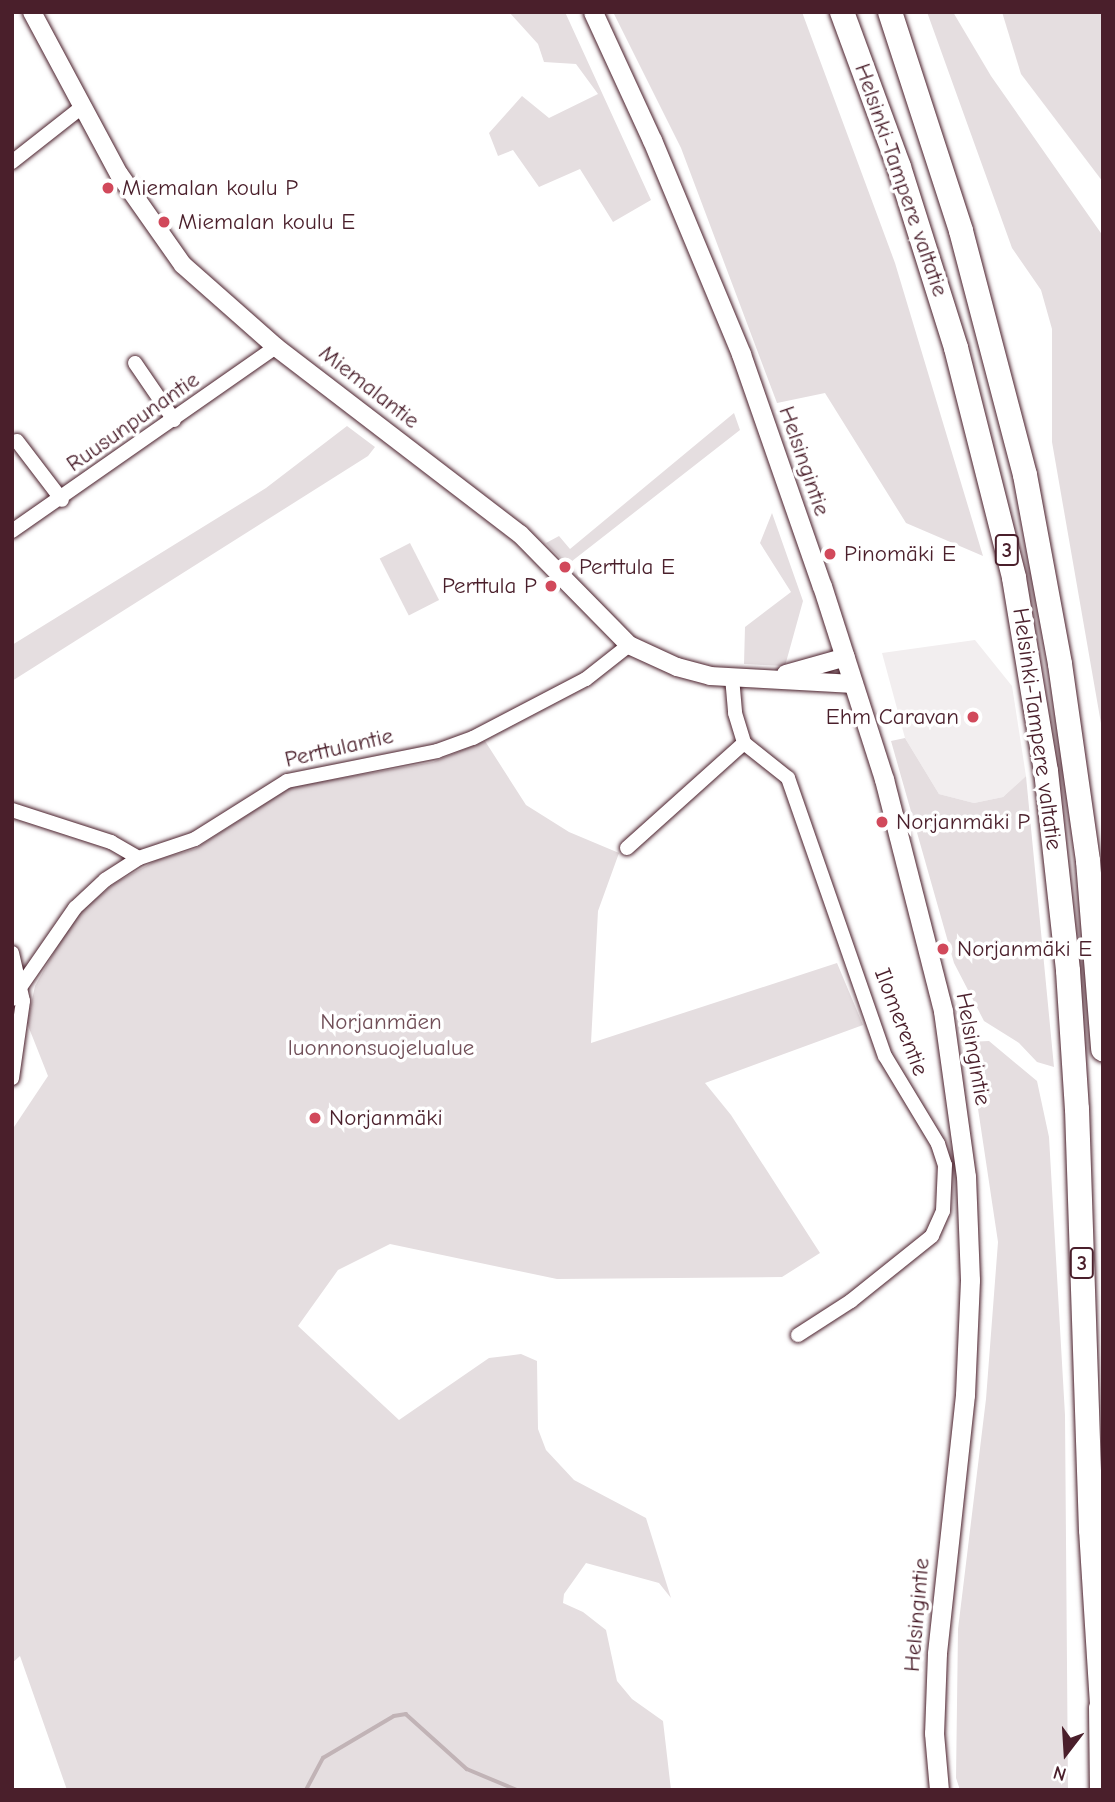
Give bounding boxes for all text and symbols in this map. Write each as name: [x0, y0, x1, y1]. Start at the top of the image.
street label: Helsinki-Tampere valtatie: [848, 60, 954, 300]
place label: Miemalan koulu P: [122, 174, 298, 202]
marker: Miemalan koulu P: [100, 180, 116, 196]
place label: Miemalan koulu E: [178, 208, 355, 236]
marker: Miemalan koulu E: [156, 214, 172, 230]
street label: Miemalantie: [313, 339, 425, 435]
street label: Ruusunpunantie: [61, 366, 205, 478]
street label: Helsingintie: [772, 403, 836, 519]
road number: 3: [995, 532, 1019, 568]
place label: Pinomäki E: [844, 540, 956, 568]
marker: Pinomäki E: [822, 546, 838, 562]
place label: Perttula E: [579, 553, 675, 581]
marker: Perttula E: [557, 559, 573, 575]
place label: Perttula P: [442, 572, 537, 600]
marker: Perttula P: [543, 578, 559, 594]
street label: Helsinki-Tampere valtatie: [1006, 606, 1068, 852]
place label: Ehm Caravan: [826, 703, 959, 731]
marker: Ehm Caravan: [965, 709, 981, 725]
street label: Perttulantie: [282, 722, 396, 774]
place label: Norjanmäki P: [896, 808, 1030, 836]
marker: Norjanmäki P: [874, 814, 890, 830]
place label: Norjanmäki E: [957, 935, 1092, 963]
marker: Norjanmäki E: [935, 941, 951, 957]
street label: Ilomerentie: [868, 964, 934, 1080]
street label: Helsingintie: [949, 990, 997, 1108]
park label: Norjanmäen luonnonsuojelualue: [288, 1008, 474, 1062]
place label: Norjanmäki: [329, 1104, 443, 1132]
marker: Norjanmäki: [307, 1110, 323, 1126]
road number: 3: [1070, 1246, 1094, 1280]
street label: Helsingintie: [898, 1557, 936, 1673]
north arrow: [1031, 1718, 1101, 1788]
text: N: [1051, 1761, 1069, 1785]

